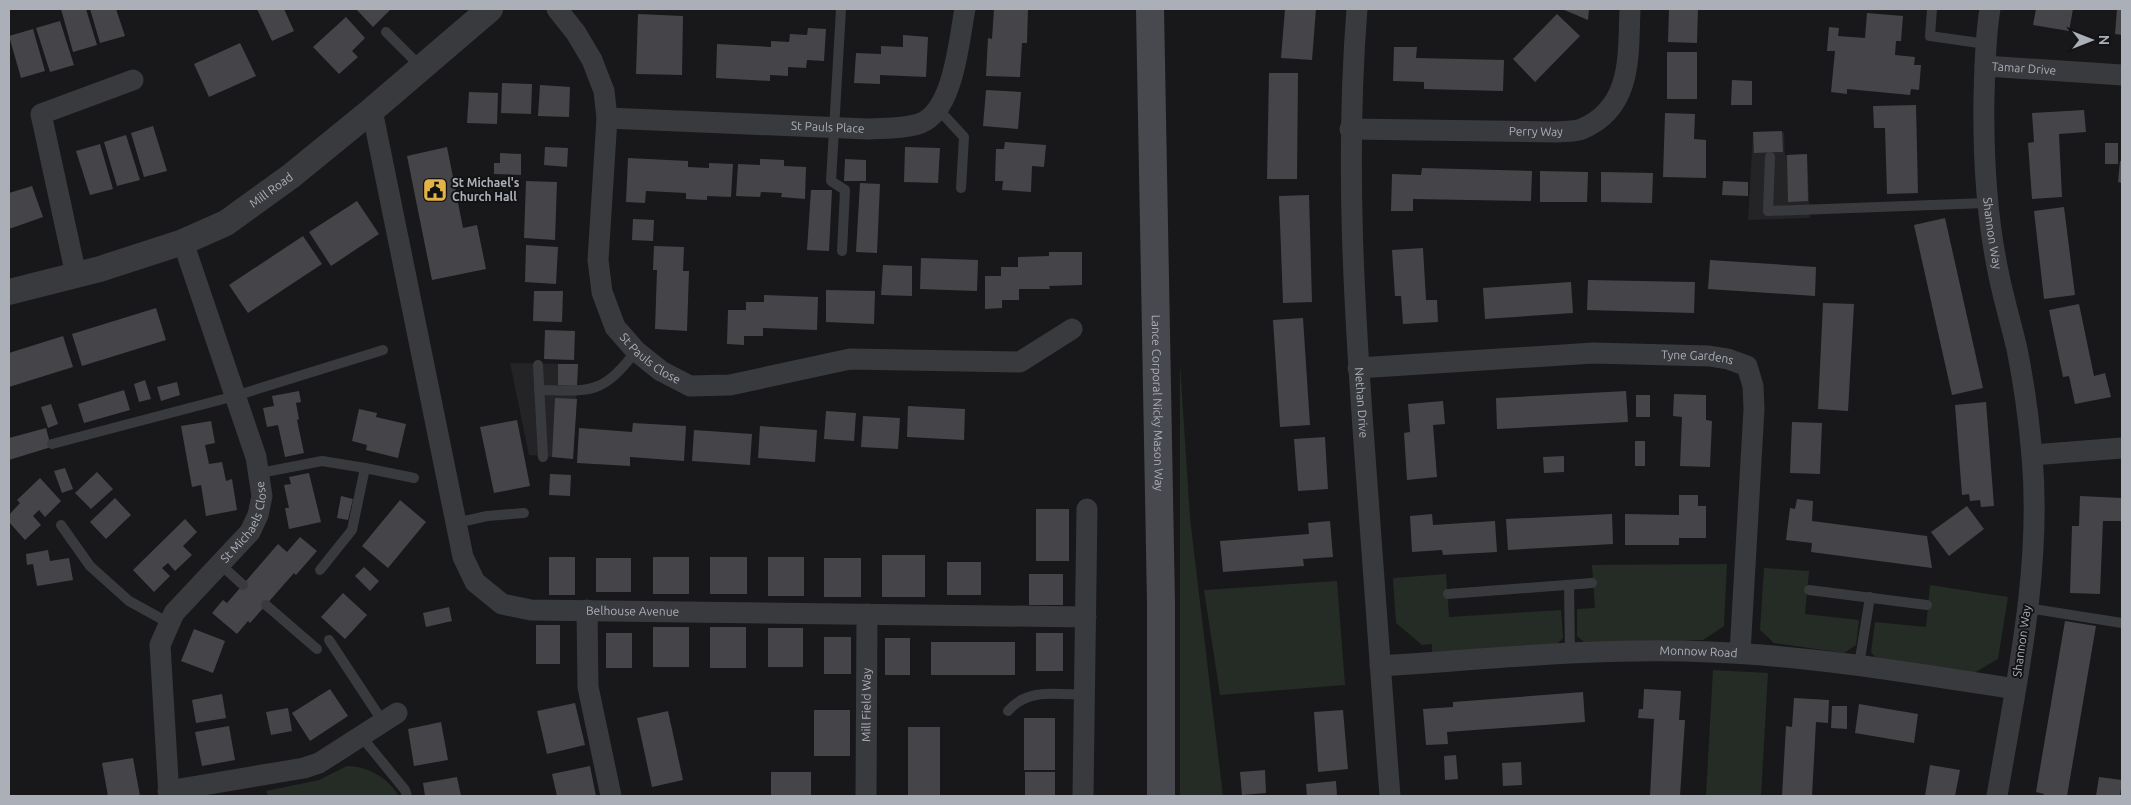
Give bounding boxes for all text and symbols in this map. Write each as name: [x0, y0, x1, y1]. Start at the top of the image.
north arrow: [2066, 15, 2116, 65]
text: N: [2096, 35, 2112, 45]
street label: Tamar Drive: [1991, 59, 2057, 77]
street label: St Pauls Place: [791, 119, 865, 135]
street label: Perry Way: [1509, 124, 1563, 138]
street label: Mill Road: [247, 170, 295, 210]
place label: St Michael's Church Hall: [452, 176, 520, 203]
public building icon: St Michael's Church Hall: [422, 177, 448, 203]
street label: Shannon Way: [1981, 197, 2005, 270]
street label: Lance Corporal Nicky Mason Way: [1150, 314, 1166, 492]
street label: St Pauls Close: [617, 330, 683, 386]
street label: Tyne Gardens: [1661, 348, 1736, 367]
street label: Nethan Drive: [1353, 367, 1371, 438]
street label: St Michaels Close: [218, 480, 269, 565]
street label: Belhouse Avenue: [586, 604, 679, 618]
street label: Shannon Way: [2010, 604, 2033, 678]
street label: Monnow Road: [1660, 644, 1738, 659]
street label: Mill Field Way: [859, 668, 873, 742]

